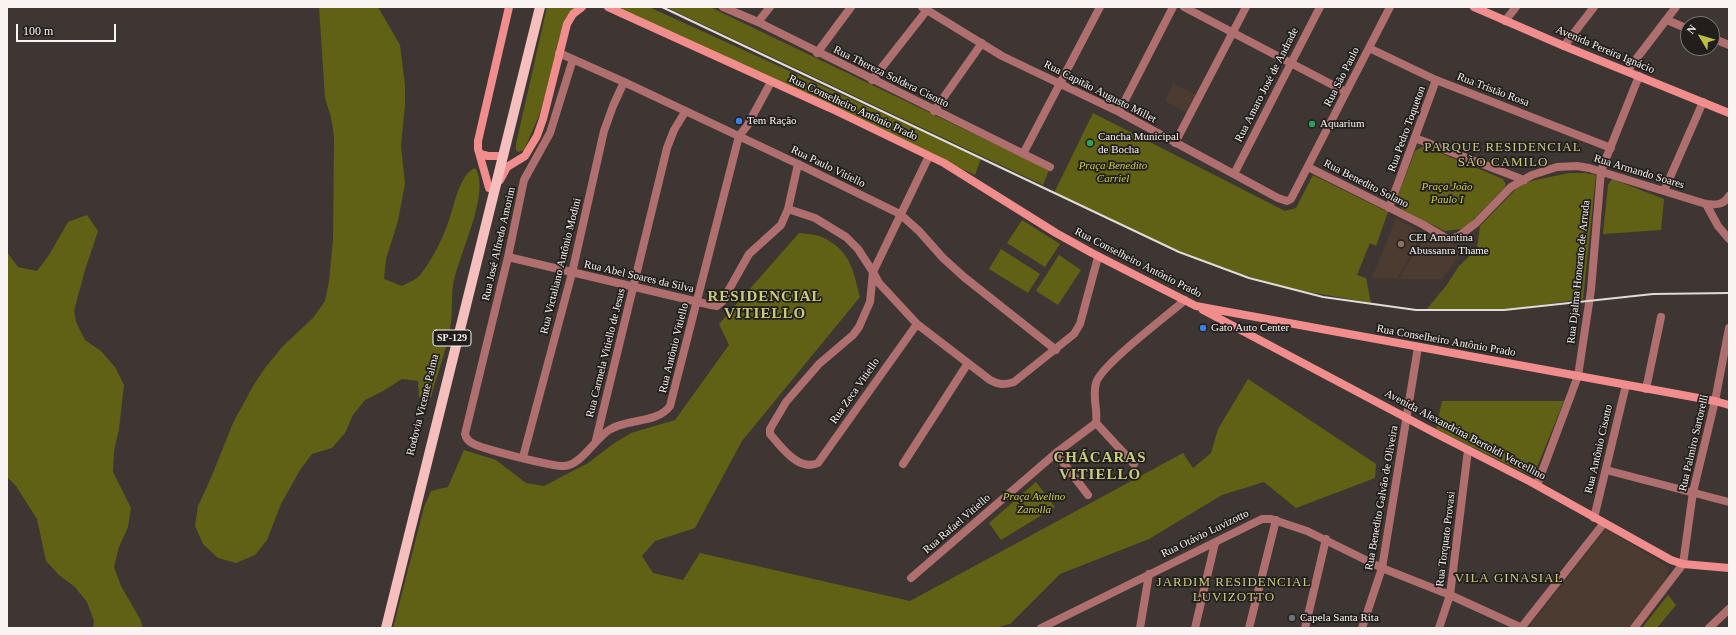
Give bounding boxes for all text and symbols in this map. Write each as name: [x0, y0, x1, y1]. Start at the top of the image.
scale bar: [18, 16, 118, 42]
north arrow: [1680, 16, 1720, 56]
text: N: [1684, 22, 1699, 36]
street label: Avenida Pereira Ignácio: [1554, 23, 1656, 77]
text: 100 m: [23, 24, 53, 38]
street label: Rua Amaro José de Andrade: [1232, 26, 1302, 144]
street label: Rua Thereza Soldera Cisotto: [831, 43, 951, 111]
street label: Rua São Paulo: [1321, 45, 1363, 109]
street label: Rua Capitão Augusto Millet: [1042, 58, 1158, 126]
street label: Rua Tristão Rosa: [1455, 70, 1531, 110]
street label: Rua Conselheiro Antônio Prado: [786, 72, 920, 144]
street label: Rua Pedro Toqueton: [1385, 84, 1429, 174]
place label: Tem Ração: [747, 114, 797, 128]
marker: Tem Ração: [734, 116, 744, 126]
place label: Aquarium: [1320, 117, 1365, 131]
marker: Aquarium: [1307, 119, 1317, 129]
place label: Cancha Municipal de Bocha: [1098, 130, 1179, 156]
marker: Cancha Municipal de Bocha: [1085, 138, 1095, 148]
district label: PARQUE RESIDENCIAL SÃO CAMILO: [1424, 140, 1582, 171]
street label: Rua Paulo Vitiello: [789, 143, 867, 191]
street label: Rua Armando Soares: [1592, 152, 1686, 192]
street label: Rua Benedito Solano: [1321, 157, 1411, 211]
park label: Praça Benedito Carriel: [1079, 159, 1147, 185]
park label: Praça João Paulo I: [1421, 180, 1473, 206]
street label: Rua José Alfredo Amorim: [479, 186, 519, 302]
street label: Rua Victaliano Antônio Modini: [538, 197, 584, 335]
street label: Rua Djalma Honorato de Arruda: [1565, 200, 1593, 344]
street label: Rua Conselheiro Antônio Prado: [1072, 225, 1204, 301]
place label: CEI Amantina Abussanra Thame: [1409, 231, 1489, 257]
marker: CEI Amantina Abussanra Thame: [1396, 239, 1406, 249]
street label: Rua Abel Soares da Silva: [583, 258, 695, 296]
street label: Rua Carmela Vitiello de Jesus: [584, 287, 628, 419]
district label: RESIDENCIAL VITIELLO: [707, 288, 823, 323]
street label: Rua Antônio Vitiello: [656, 302, 692, 394]
place label: Gato Auto Center: [1211, 321, 1289, 335]
street label: Rua Conselheiro Antônio Prado: [1376, 322, 1516, 360]
marker: Gato Auto Center: [1198, 323, 1208, 333]
road number: SP-129: [433, 330, 471, 346]
street label: Rodovia Vicente Palma: [404, 353, 442, 457]
street label: Rua Zeca Vitiello: [827, 355, 883, 427]
street label: Avenida Alexandrina Bertoldi Vercellino: [1382, 387, 1548, 483]
street label: Rua Palmiro Sartorelli: [1676, 393, 1712, 493]
street label: Rua Antônio Cisotto: [1582, 403, 1616, 495]
street label: Rua Benedito Galvão de Oliveira: [1363, 425, 1401, 571]
district label: CHÁCARAS VITIELLO: [1053, 449, 1147, 484]
park label: Praça Avelino Zanolla: [1003, 490, 1065, 516]
street label: Rua Rafael Vitiello: [921, 491, 993, 557]
street label: Rua Torquato Provasi: [1434, 491, 1458, 587]
street label: Rua Otávio Luvizotto: [1159, 507, 1251, 561]
district label: VILA GINASIAL: [1455, 571, 1563, 587]
district label: JARDIM RESIDENCIAL LUVIZOTTO: [1157, 575, 1311, 606]
place label: Capela Santa Rita: [1300, 611, 1379, 625]
marker: Capela Santa Rita: [1287, 613, 1297, 623]

